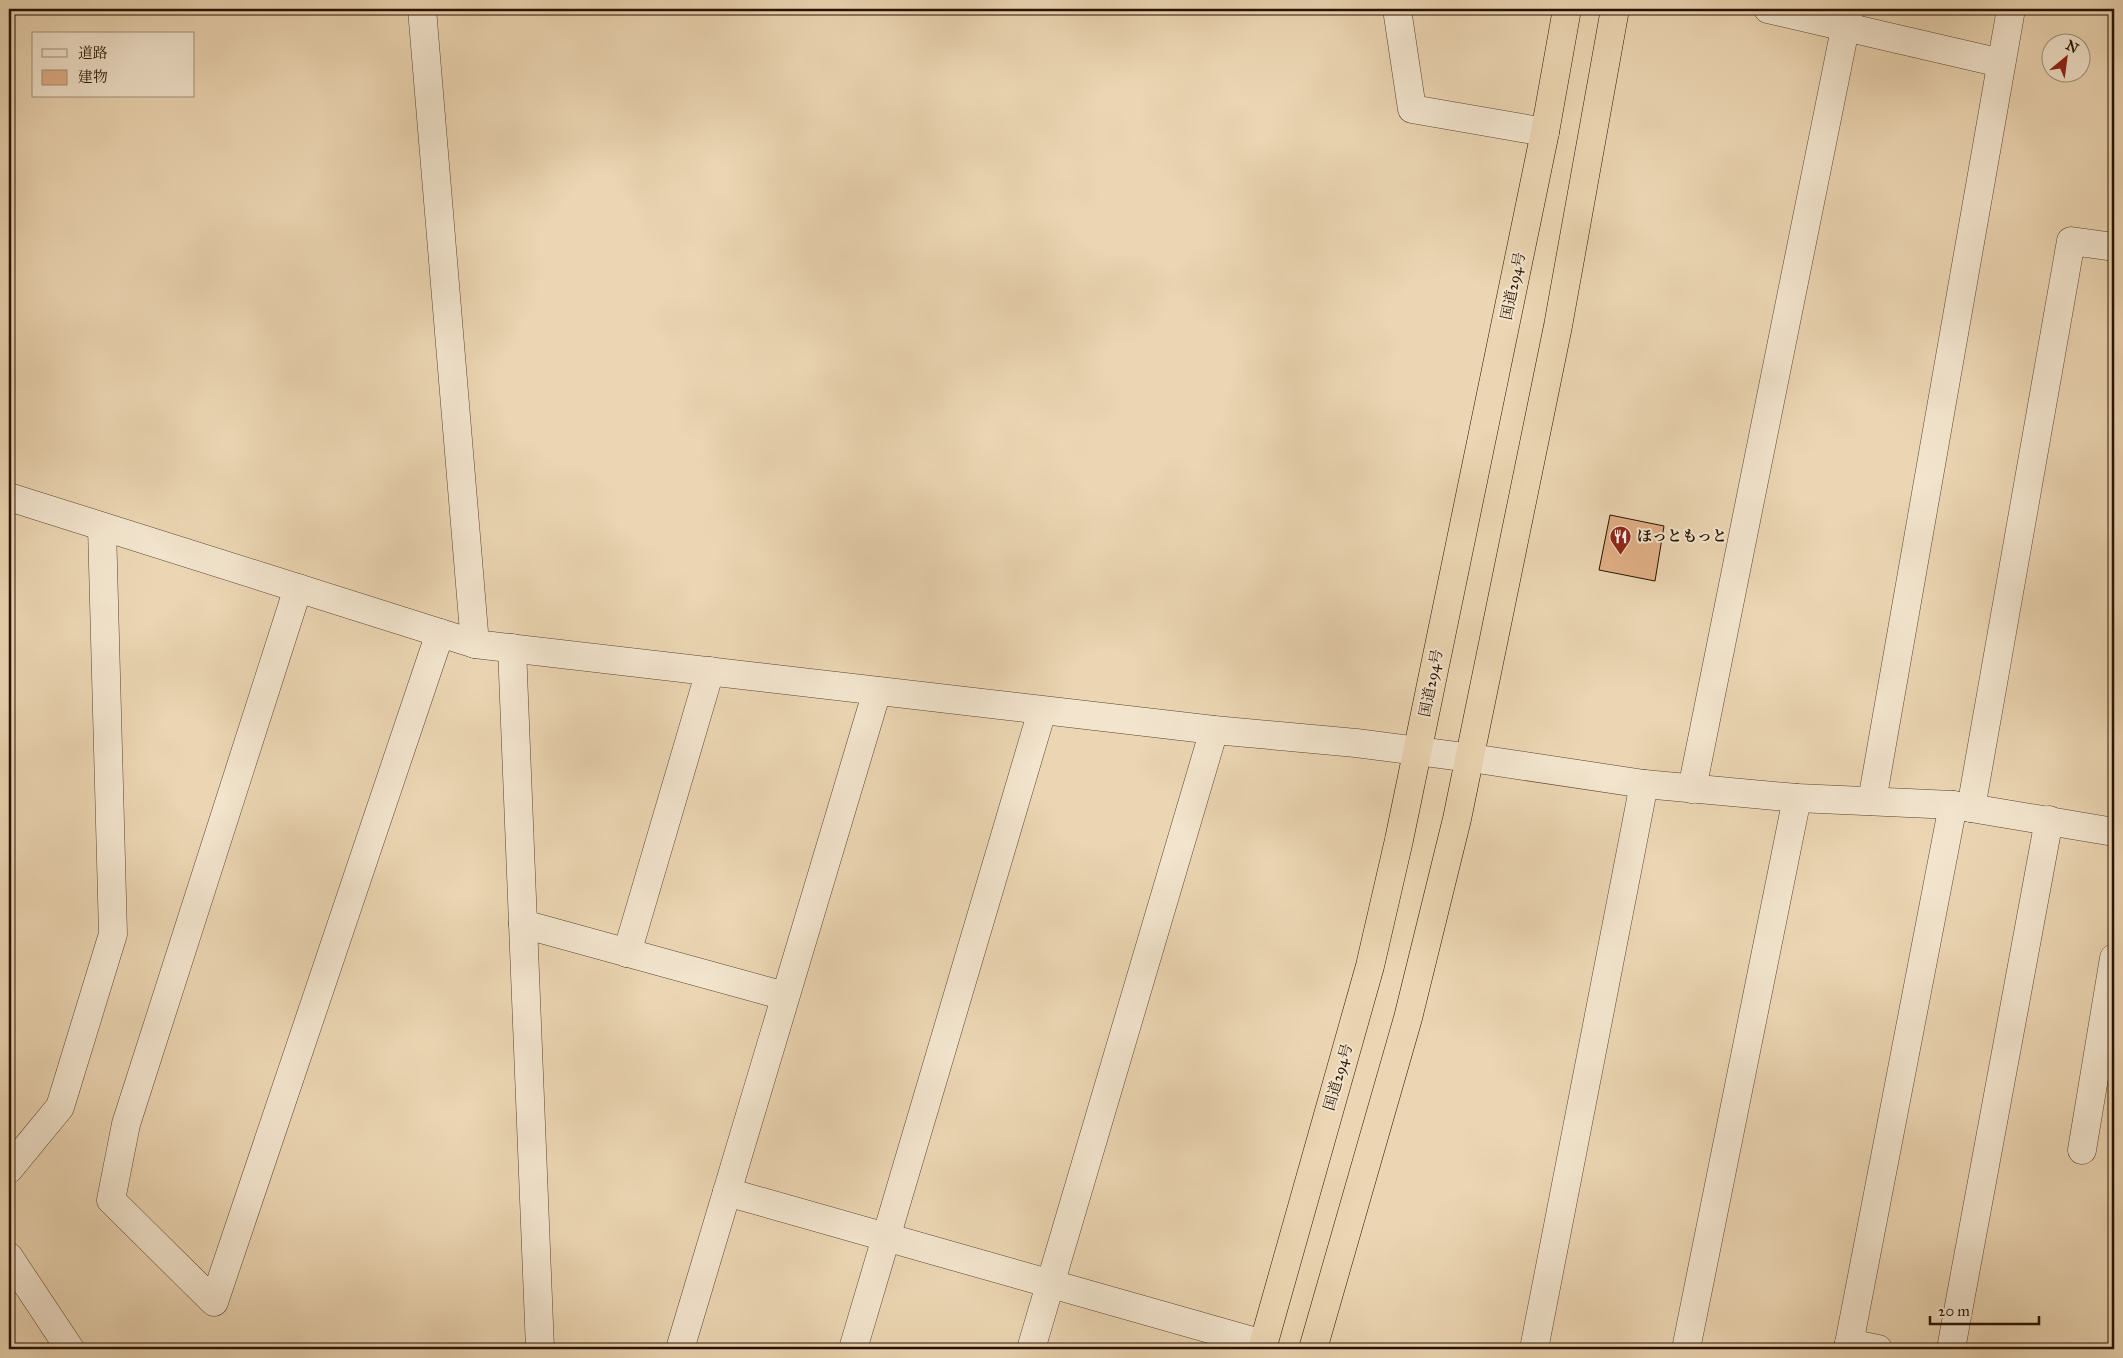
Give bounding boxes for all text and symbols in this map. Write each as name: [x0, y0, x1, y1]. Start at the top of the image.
legend: [32, 32, 195, 98]
north arrow: [2040, 32, 2090, 82]
text: N: [2063, 37, 2081, 57]
text: 道路: [78, 44, 108, 62]
text: 建物: [78, 68, 108, 86]
street label: 国道294号: [1497, 250, 1529, 322]
restaurant icon: ほっともっと: [1609, 524, 1633, 555]
place label: ほっともっと: [1637, 527, 1727, 545]
street label: 国道294号: [1416, 648, 1446, 718]
street label: 国道294号: [1320, 1041, 1356, 1113]
scale bar: [1930, 1293, 2039, 1325]
text: 20 m: [1938, 1302, 1970, 1320]

